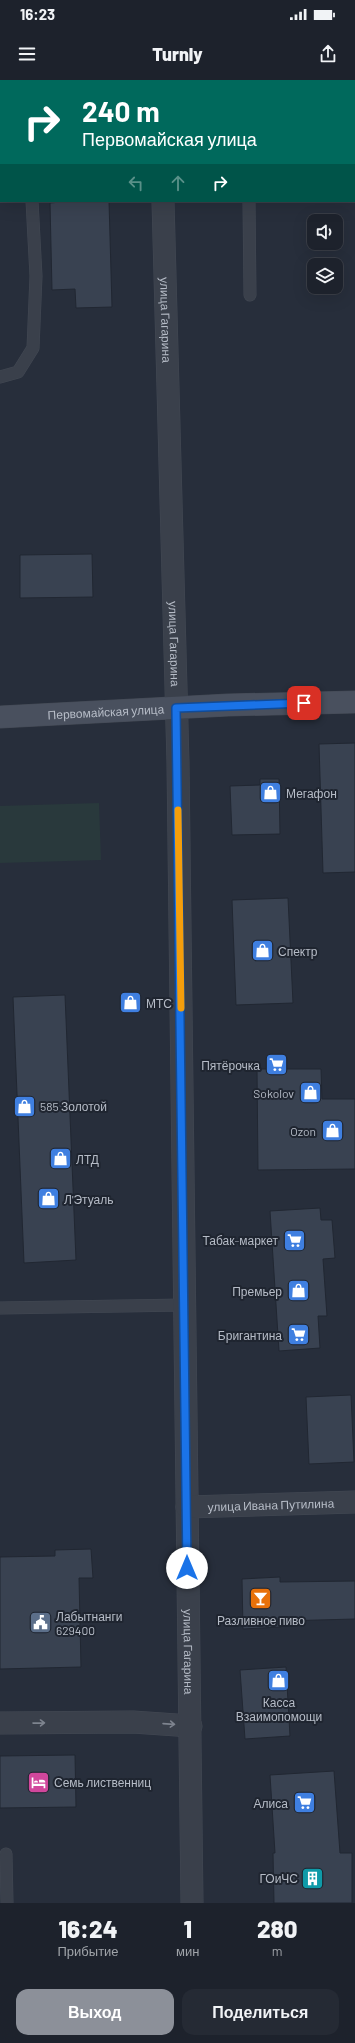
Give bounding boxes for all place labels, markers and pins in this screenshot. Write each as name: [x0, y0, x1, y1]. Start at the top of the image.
pin: [287, 686, 321, 720]
shop icon: Мегафон: [258, 780, 284, 806]
place label: Мегафон: [286, 786, 337, 801]
shop icon: Спектр: [249, 938, 275, 964]
place label: Спектр: [278, 944, 318, 959]
shop icon: МТС: [118, 990, 144, 1016]
place label: МТС: [146, 996, 172, 1010]
supermarket icon: Пятёрочка: [263, 1052, 289, 1078]
place label: Пятёрочка: [201, 1058, 260, 1073]
shop icon: Sokolov: [297, 1080, 323, 1106]
place label: Sokolov: [253, 1086, 294, 1100]
shop icon: 585 Золотой: [11, 1093, 37, 1119]
place label: 585 Золотой: [40, 1099, 107, 1113]
shop icon: Ozon: [319, 1118, 345, 1144]
place label: Ozon: [290, 1124, 316, 1138]
shop icon: ЛТД: [47, 1146, 73, 1172]
place label: ЛТД: [76, 1152, 99, 1167]
shop icon: Л'Этуаль: [36, 1186, 62, 1212]
place label: Л'Этуаль: [64, 1192, 114, 1207]
supermarket icon: Табак-маркет: [281, 1227, 307, 1253]
place label: Табак-маркет: [203, 1233, 279, 1248]
shop icon: Премьер: [285, 1278, 311, 1304]
place label: Премьер: [232, 1284, 282, 1299]
supermarket icon: Бригантина: [285, 1322, 311, 1348]
place label: Бригантина: [218, 1328, 282, 1343]
bar icon: Разливное пиво: [248, 1586, 274, 1612]
place label: Лабытнанги 629400: [56, 1609, 123, 1637]
public building icon: Лабытнанги 629400: [27, 1610, 53, 1636]
place label: Разливное пиво: [217, 1613, 305, 1627]
shop icon: Касса Взаимопомощи: [266, 1668, 292, 1694]
place label: Касса Взаимопомощи: [236, 1695, 322, 1724]
hotel icon: Семь лиственниц: [25, 1769, 51, 1795]
place label: Семь лиственниц: [54, 1775, 151, 1790]
supermarket icon: Алиса: [291, 1790, 317, 1816]
place label: Алиса: [254, 1796, 288, 1810]
building icon: ГОиЧС: [300, 1865, 326, 1891]
place label: ГОиЧС: [259, 1871, 298, 1885]

